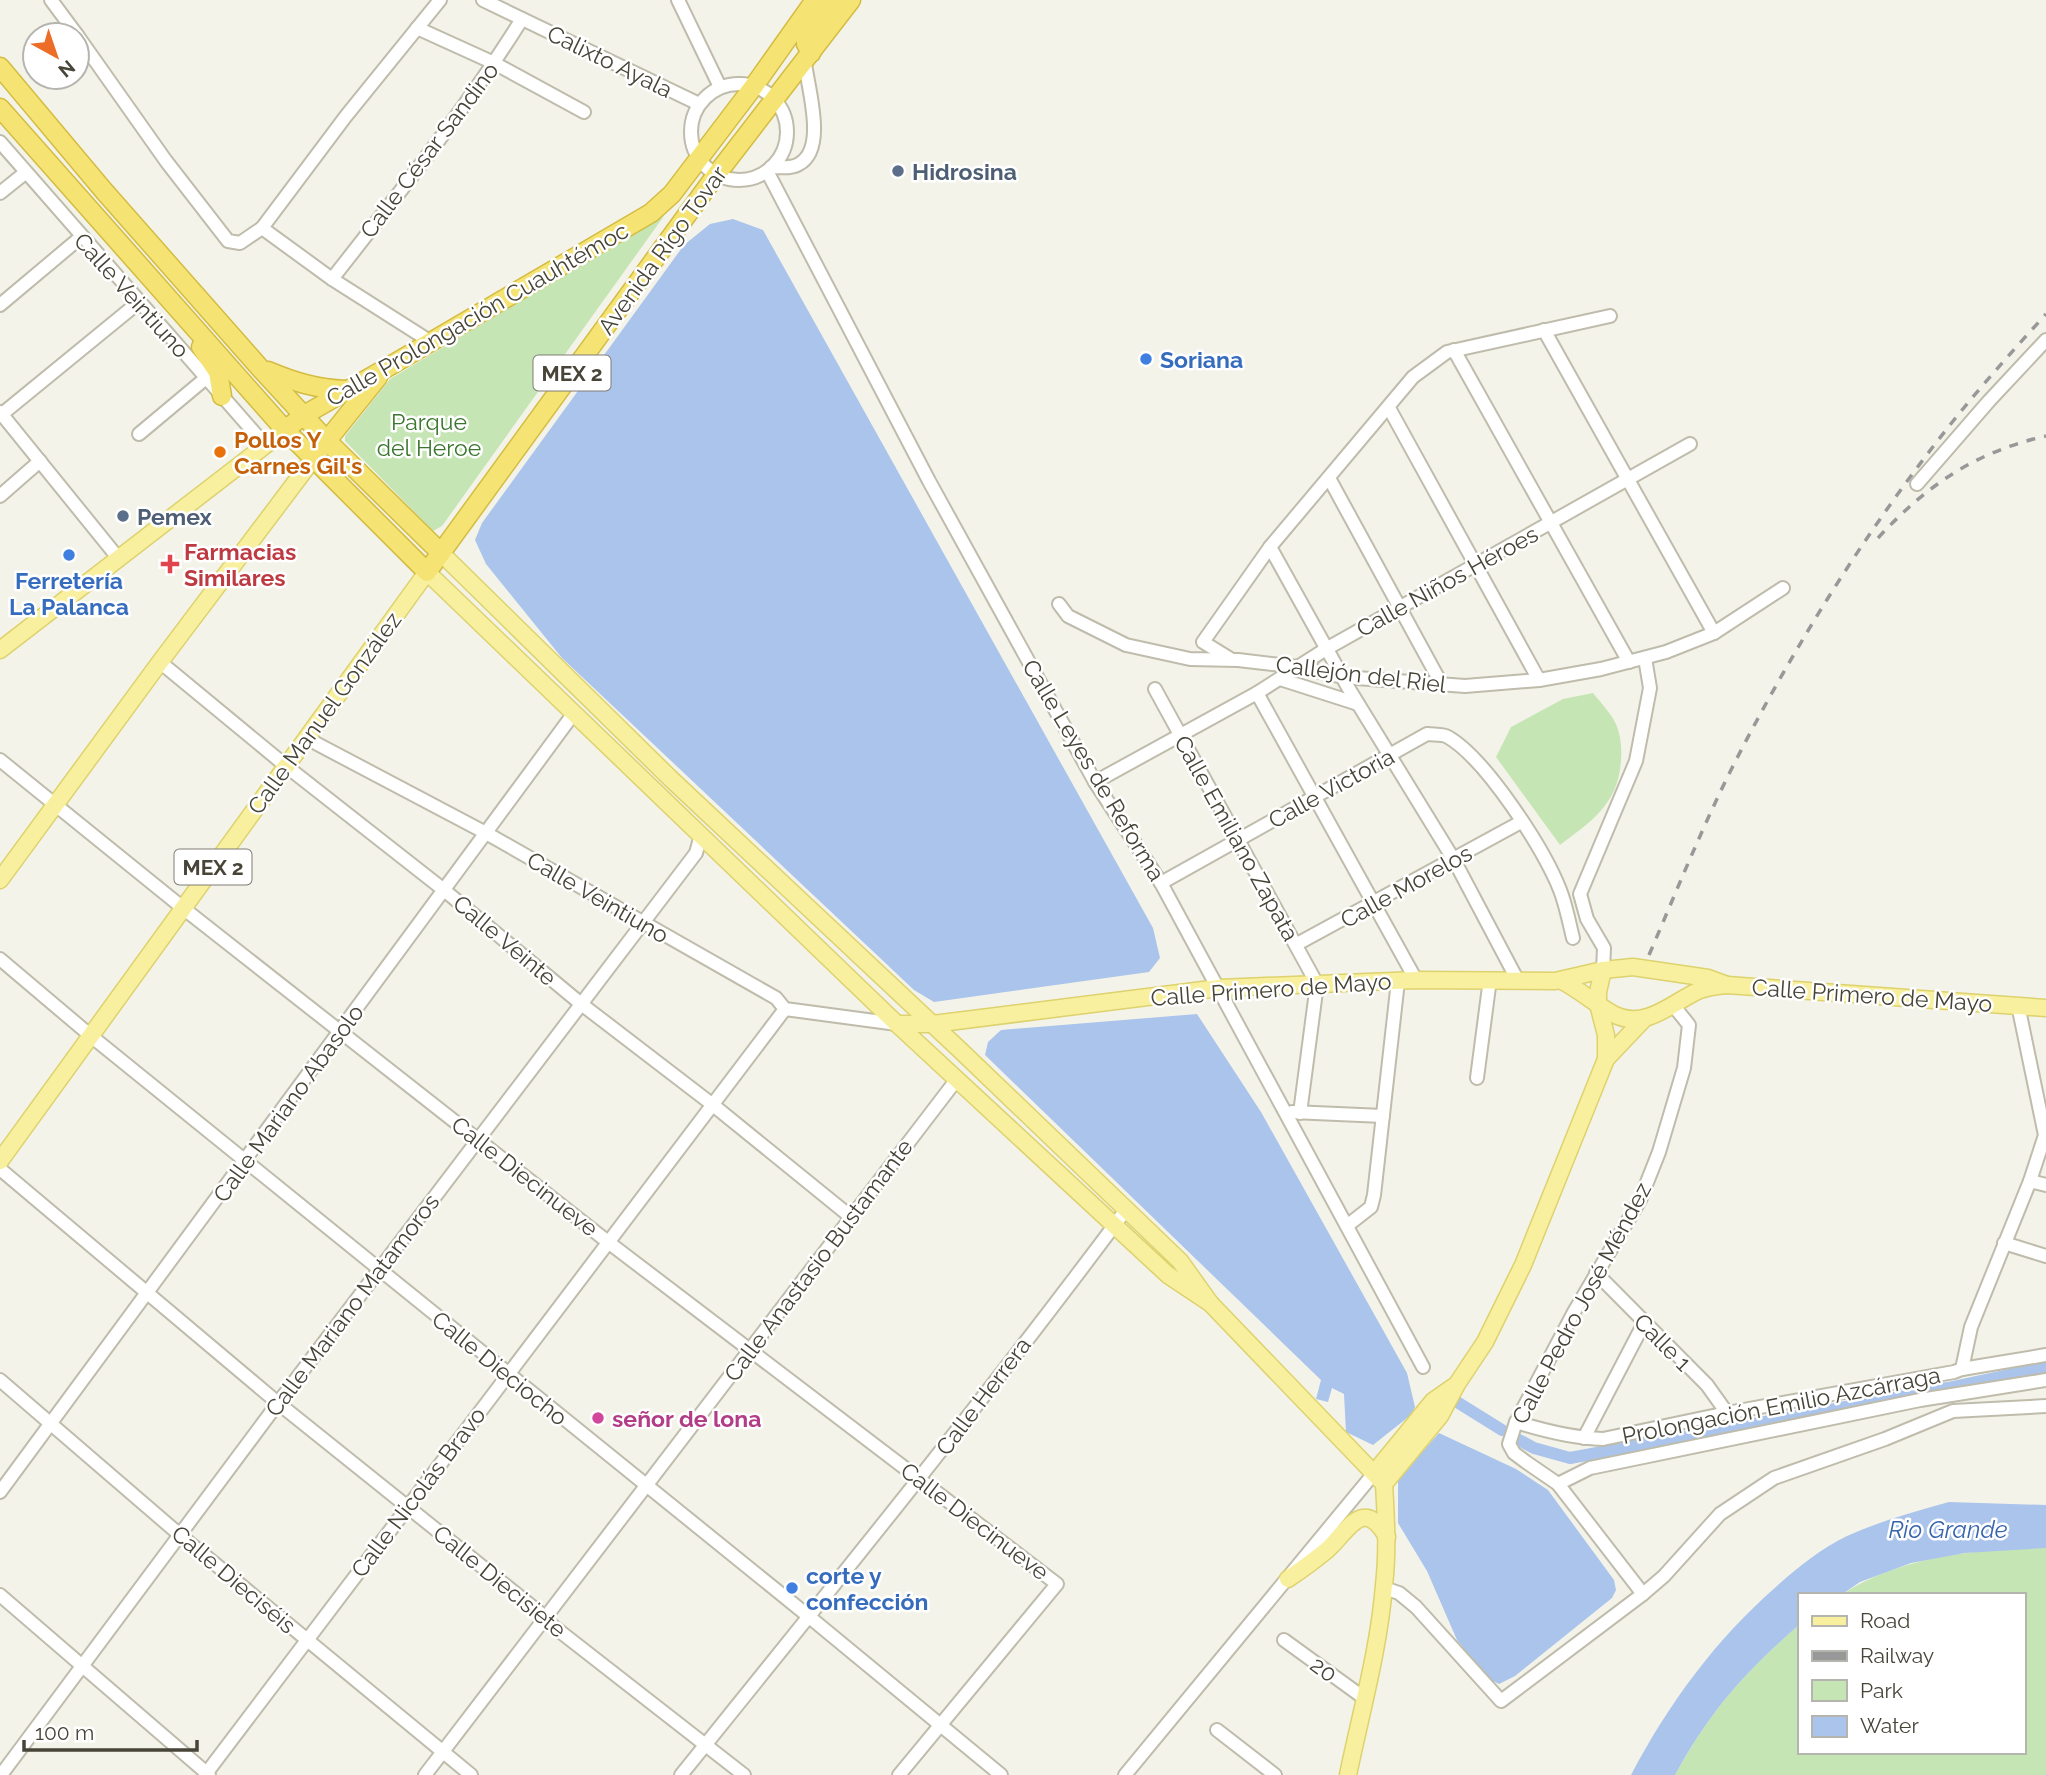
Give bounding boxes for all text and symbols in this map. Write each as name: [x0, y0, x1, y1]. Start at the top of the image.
street label: Calixto Ayala: [543, 19, 677, 103]
north arrow: [21, 21, 91, 91]
text: N: [54, 56, 80, 82]
street label: Calle César Sandino: [354, 57, 504, 243]
place label: Hidrosina: [912, 158, 1017, 185]
street label: Avenida Rigo Tovar: [592, 161, 732, 339]
marker: Hidrosina: [890, 163, 906, 179]
street label: Calle Prolongación Cuauhtémoc: [321, 216, 633, 412]
street label: Calle Veintiuno: [69, 227, 195, 363]
place label: Soriana: [1160, 346, 1243, 373]
marker: Soriana: [1138, 351, 1154, 367]
road number: MEX 2: [534, 356, 610, 390]
park label: Parque del Heroe: [377, 408, 481, 461]
place label: Pollos Y Carnes Gil's: [234, 426, 362, 479]
marker: Pollos Y Carnes Gil's: [212, 444, 228, 460]
place label: Pemex: [137, 503, 213, 530]
marker: Pemex: [115, 508, 131, 524]
street label: Calle Niños Héroes: [1352, 520, 1542, 642]
place label: Farmacias Similares: [184, 538, 296, 591]
marker: Ferretería La Palanca: [61, 547, 77, 563]
marker: Farmacias Similares: [162, 556, 178, 572]
place label: Ferretería La Palanca: [9, 567, 129, 620]
street label: Calle Manuel González: [242, 607, 406, 819]
street label: Callejón del Riel: [1274, 650, 1448, 698]
street label: Calle Leyes de Reforma: [1017, 654, 1171, 886]
street label: Calle Emiliano Zapata: [1169, 730, 1305, 946]
street label: Calle Victoria: [1263, 742, 1399, 834]
street label: Calle Morelos: [1336, 839, 1476, 933]
street label: Calle Veintiuno: [522, 846, 674, 948]
road number: MEX 2: [174, 850, 252, 884]
street label: Calle Veinte: [448, 889, 562, 991]
street label: Calle Primero de Mayo: [1150, 967, 1392, 1011]
street label: Calle Primero de Mayo: [1751, 973, 1993, 1017]
street label: Calle Mariano Abasolo: [207, 999, 369, 1207]
street label: Calle Diecinueve: [446, 1110, 604, 1242]
street label: Calle Anastasio Bustamante: [718, 1134, 918, 1386]
street label: Calle Pedro José Méndez: [1506, 1178, 1656, 1428]
street label: Calle Mariano Matamoros: [260, 1188, 444, 1422]
street label: Calle Dieciocho: [427, 1305, 573, 1431]
street label: Calle 1: [1629, 1308, 1697, 1376]
street label: Calle Herrera: [930, 1332, 1036, 1460]
street label: Prolongación Emilio Azcárraga: [1620, 1361, 1942, 1449]
street label: Calle Nicolás Bravo: [345, 1402, 491, 1582]
place label: señor de lona: [612, 1405, 761, 1432]
marker: señor de lona: [590, 1410, 606, 1426]
street label: Calle Diecinueve: [896, 1457, 1054, 1585]
water label: Rio Grande: [1888, 1515, 2008, 1544]
street label: Calle Dieciséis: [167, 1519, 301, 1639]
street label: Calle Diecisiete: [428, 1519, 572, 1643]
place label: corte y confección: [806, 1562, 928, 1615]
marker: corte y confección: [784, 1580, 800, 1596]
legend: [1798, 1593, 2025, 1754]
text: Road: [1860, 1608, 1910, 1633]
text: Railway: [1860, 1643, 1934, 1668]
street label: 20: [1306, 1650, 1342, 1688]
text: Park: [1860, 1678, 1903, 1703]
scale bar: [24, 1708, 198, 1752]
text: Water: [1860, 1713, 1919, 1738]
text: 100 m: [35, 1720, 94, 1745]

